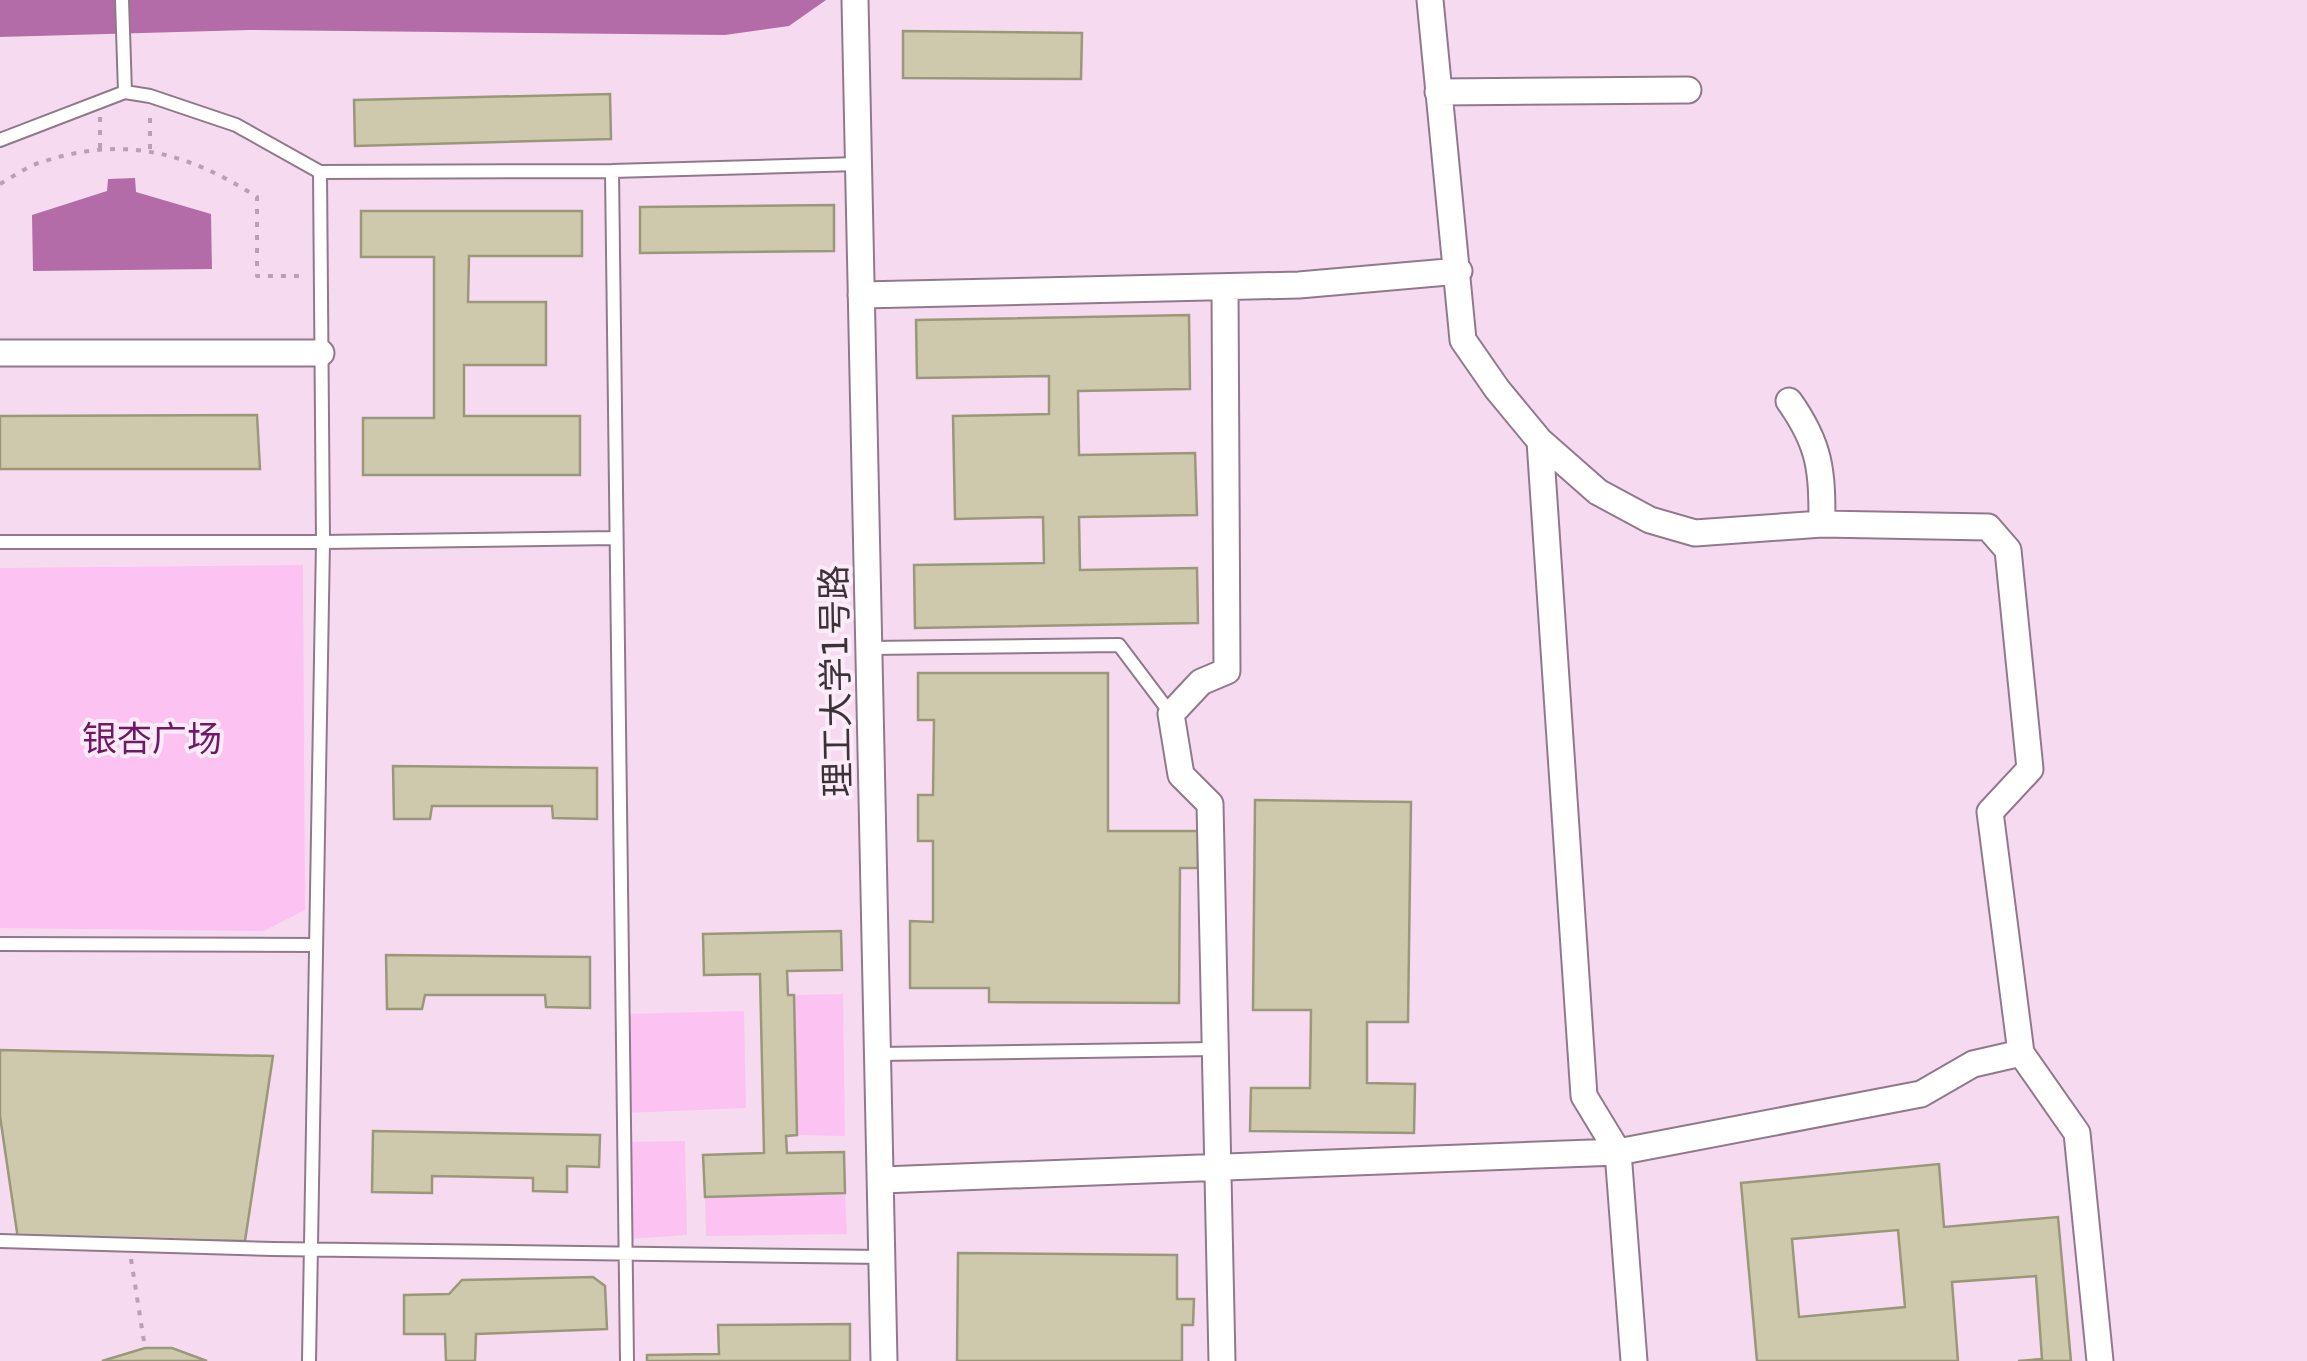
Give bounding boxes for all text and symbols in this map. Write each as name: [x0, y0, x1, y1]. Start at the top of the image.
street label: 理工大学1号路: [814, 565, 858, 797]
park label: 银杏广场: [82, 719, 222, 759]

